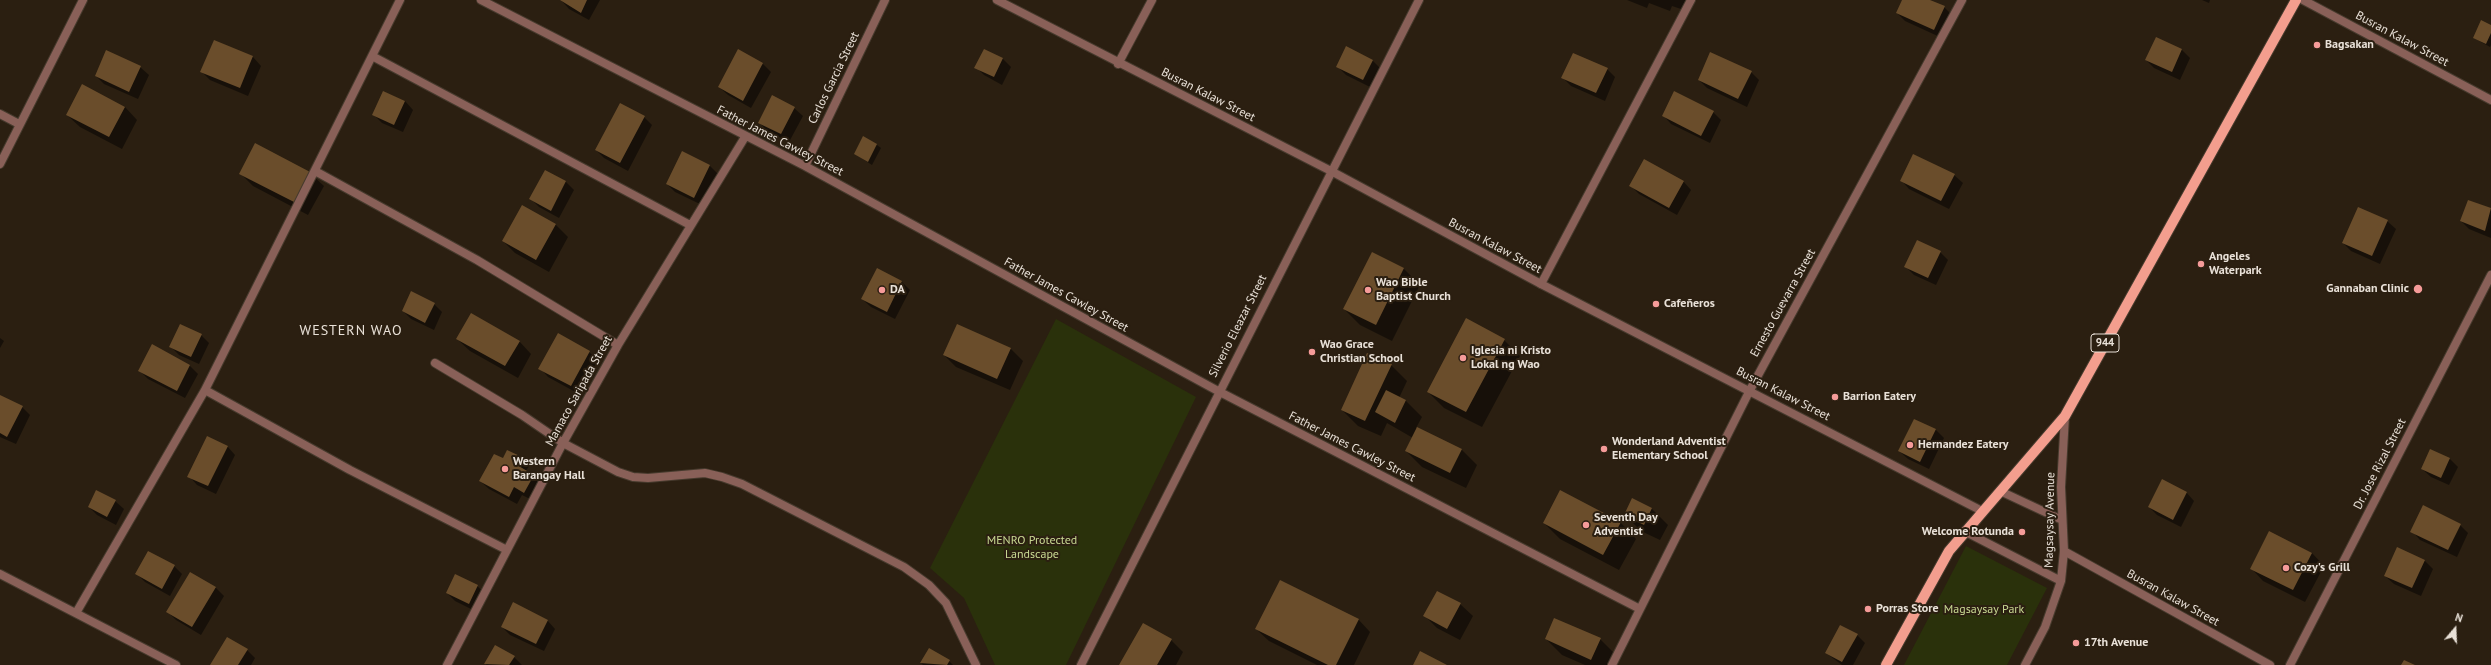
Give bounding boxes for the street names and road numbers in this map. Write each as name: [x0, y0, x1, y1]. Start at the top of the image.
street label: Busran Kalaw Street: [2353, 8, 2451, 70]
street label: Carlos Garcia Street: [805, 30, 863, 126]
street label: Busran Kalaw Street: [1159, 65, 1257, 125]
street label: Father James Cawley Street: [714, 103, 846, 179]
street label: Busran Kalaw Street: [1446, 215, 1544, 277]
street label: Ernesto Guevarra Street: [1747, 247, 1819, 359]
street label: Father James Cawley Street: [1001, 255, 1131, 335]
street label: Silverio Eleazar Street: [1206, 272, 1270, 380]
street label: Mamaco Saripada Street: [543, 333, 615, 449]
road number: 944: [2091, 334, 2119, 352]
street label: Busran Kalaw Street: [1734, 364, 1832, 424]
street label: Father James Cawley Street: [1286, 409, 1418, 485]
street label: Dr. Jose Rizal Street: [2351, 416, 2409, 512]
street label: Magsaysay Avenue: [2042, 472, 2058, 568]
street label: Busran Kalaw Street: [2124, 567, 2222, 629]

